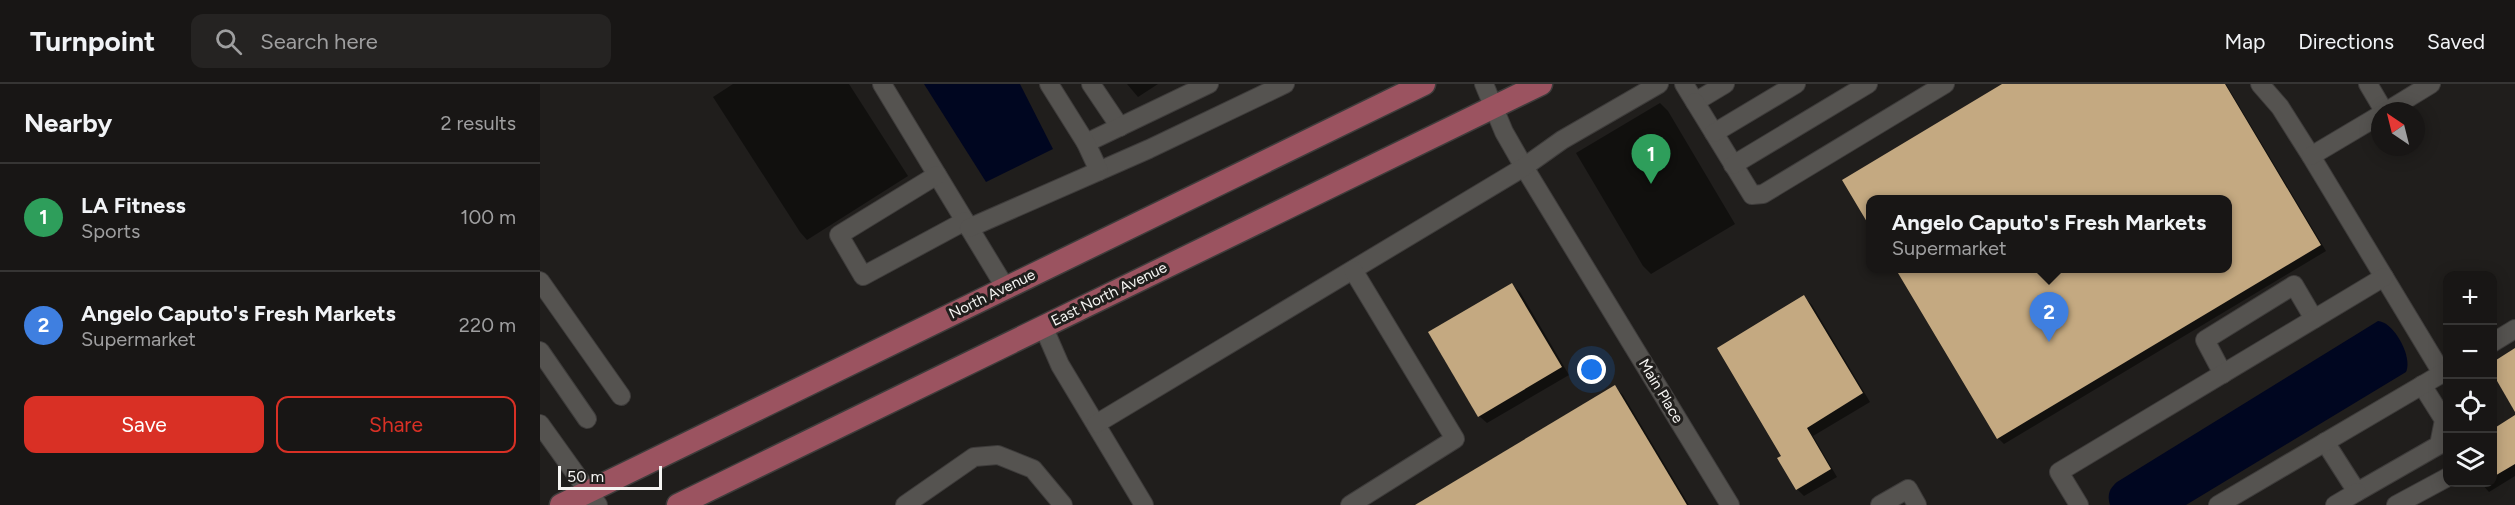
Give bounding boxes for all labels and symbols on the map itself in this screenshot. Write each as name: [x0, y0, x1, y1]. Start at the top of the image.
north arrow: [2371, 102, 2425, 156]
pin: 1: [1632, 135, 1670, 184]
street label: East North Avenue: [1048, 258, 1170, 330]
street label: North Avenue: [946, 265, 1038, 323]
pin: 2: [2030, 292, 2068, 342]
your location: [1577, 355, 1606, 384]
street label: Main Place: [1635, 356, 1687, 426]
scale bar: [558, 463, 662, 490]

